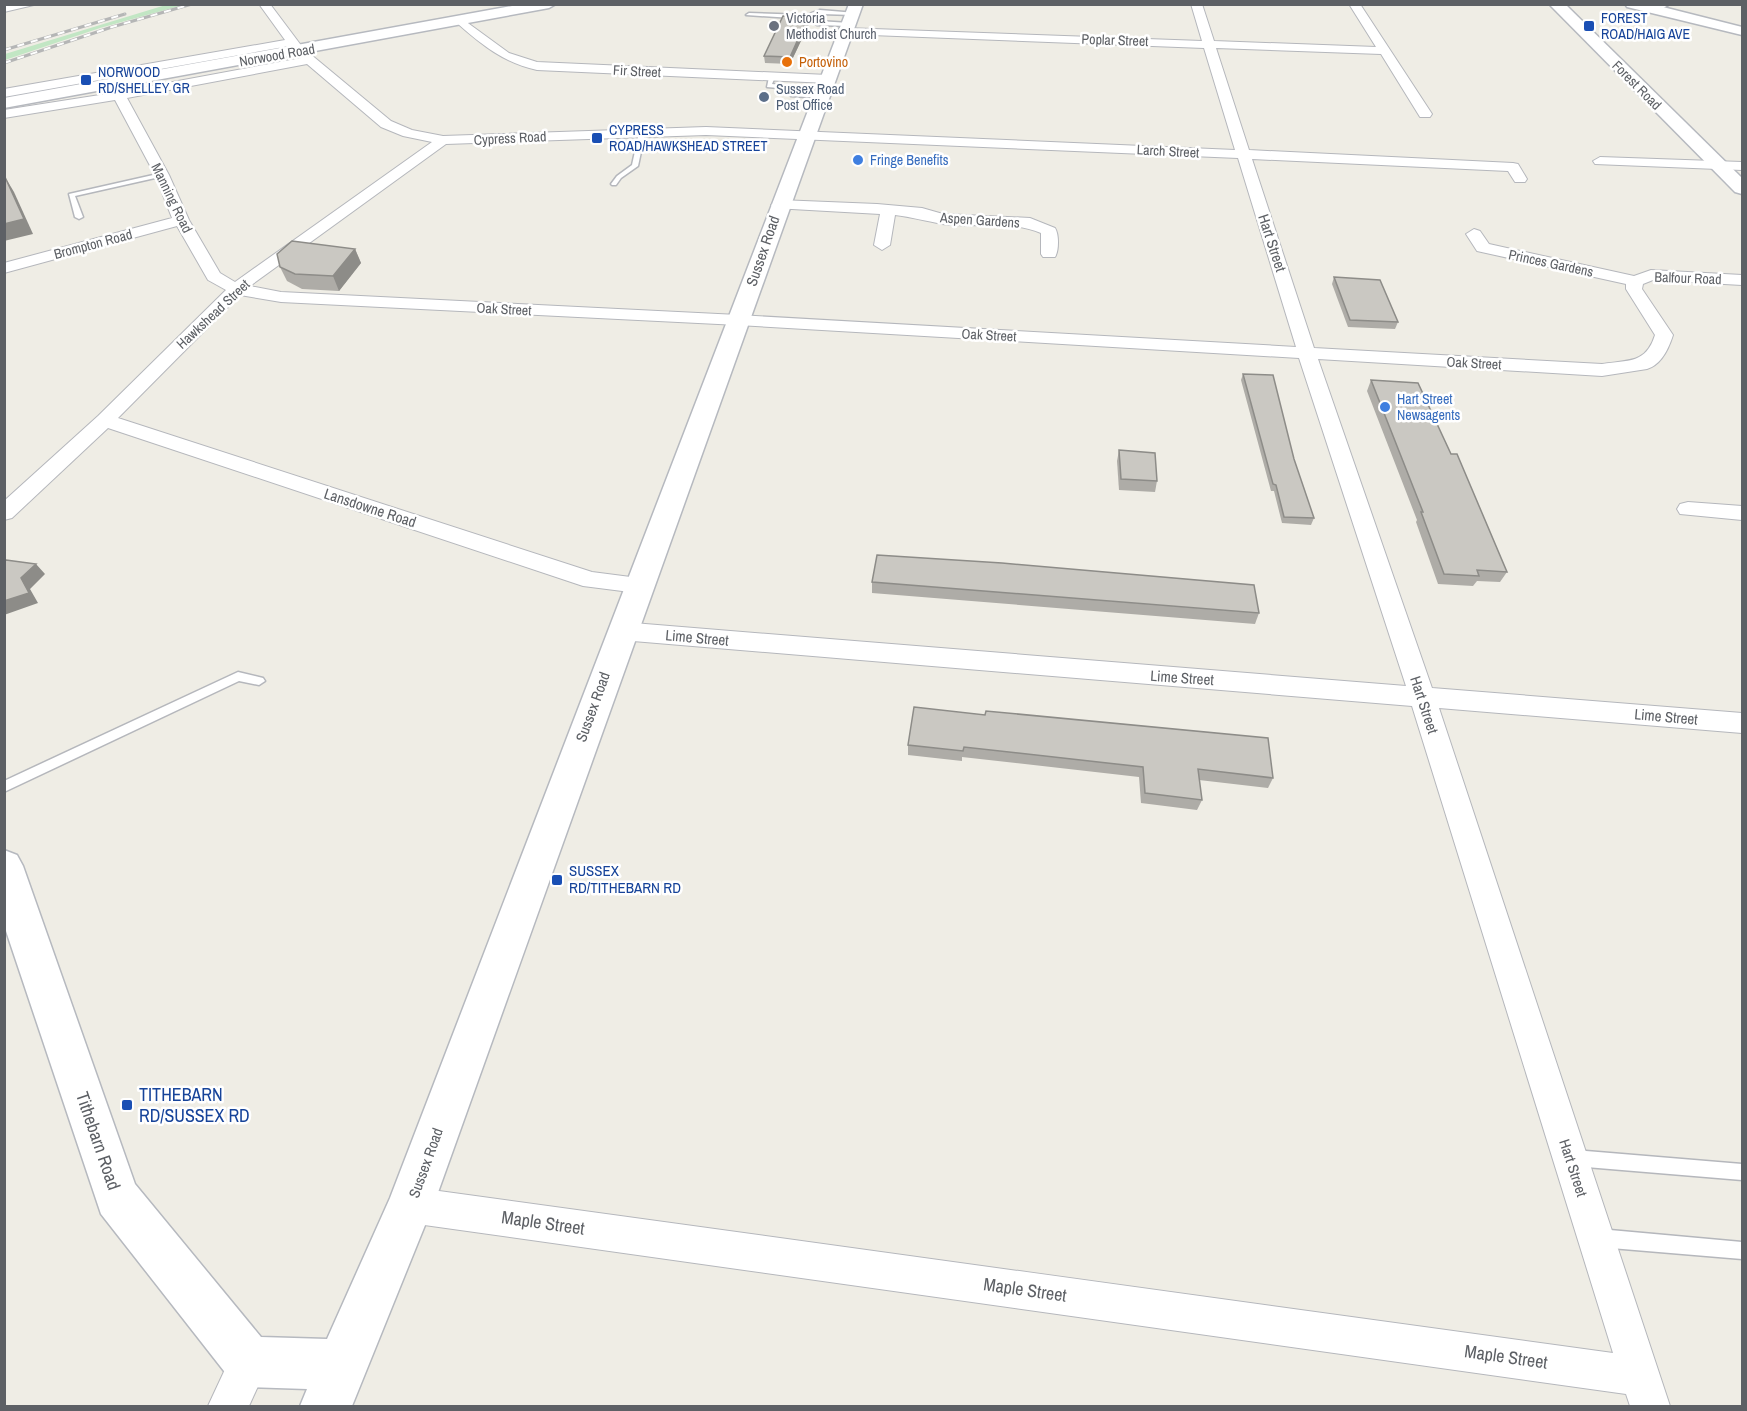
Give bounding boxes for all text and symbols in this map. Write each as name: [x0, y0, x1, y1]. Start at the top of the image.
place label: Victoria Methodist Church: [786, 9, 877, 43]
place label: FOREST ROAD/HAIG AVE: [1601, 9, 1690, 43]
marker: Victoria Methodist Church: [767, 19, 781, 33]
marker: FOREST ROAD/HAIG AVE: [1582, 19, 1596, 33]
street label: Poplar Street: [1081, 30, 1149, 50]
street label: Norwood Road: [238, 39, 316, 71]
place label: Portovino: [799, 53, 848, 71]
marker: Portovino: [780, 55, 794, 69]
street label: Forest Road: [1609, 57, 1665, 113]
street label: Fir Street: [613, 61, 661, 81]
place label: NORWOOD RD/SHELLEY GR: [98, 63, 190, 97]
marker: NORWOOD RD/SHELLEY GR: [79, 73, 93, 87]
place label: Sussex Road Post Office: [776, 80, 844, 114]
marker: Sussex Road Post Office: [757, 90, 771, 104]
place label: CYPRESS ROAD/HAWKSHEAD STREET: [609, 121, 767, 155]
street label: Cypress Road: [473, 127, 547, 149]
marker: CYPRESS ROAD/HAWKSHEAD STREET: [590, 131, 604, 145]
street label: Larch Street: [1136, 140, 1200, 162]
place label: Fringe Benefits: [870, 151, 949, 169]
marker: Fringe Benefits: [851, 153, 865, 167]
street label: Manning Road: [147, 160, 197, 236]
street label: Aspen Gardens: [939, 208, 1021, 232]
street label: Hart Street: [1253, 211, 1292, 275]
street label: Sussex Road: [741, 213, 784, 289]
street label: Brompton Road: [52, 225, 134, 263]
street label: Princes Gardens: [1507, 245, 1595, 281]
street label: Balfour Road: [1654, 268, 1722, 288]
street label: Hawkshead Street: [173, 275, 253, 353]
street label: Oak Street: [476, 299, 532, 319]
street label: Oak Street: [961, 325, 1017, 345]
street label: Oak Street: [1446, 353, 1502, 373]
place label: Hart Street Newsagents: [1397, 390, 1460, 424]
marker: Hart Street Newsagents: [1378, 400, 1392, 414]
street label: Lansdowne Road: [321, 483, 419, 532]
street label: Lime Street: [664, 624, 730, 651]
street label: Lime Street: [1150, 665, 1215, 690]
street label: Sussex Road: [570, 669, 615, 745]
street label: Hart Street: [1405, 673, 1444, 737]
street label: Lime Street: [1633, 703, 1699, 730]
place label: SUSSEX RD/TITHEBARN RD: [569, 860, 681, 898]
marker: SUSSEX RD/TITHEBARN RD: [550, 873, 564, 887]
place label: TITHEBARN RD/SUSSEX RD: [139, 1082, 250, 1128]
street label: Tithebarn Road: [70, 1088, 127, 1193]
marker: TITHEBARN RD/SUSSEX RD: [120, 1098, 134, 1112]
street label: Sussex Road: [403, 1125, 448, 1201]
street label: Hart Street: [1554, 1136, 1593, 1200]
street label: Maple Street: [500, 1204, 586, 1241]
street label: Maple Street: [982, 1271, 1068, 1308]
street label: Maple Street: [1463, 1338, 1549, 1375]

